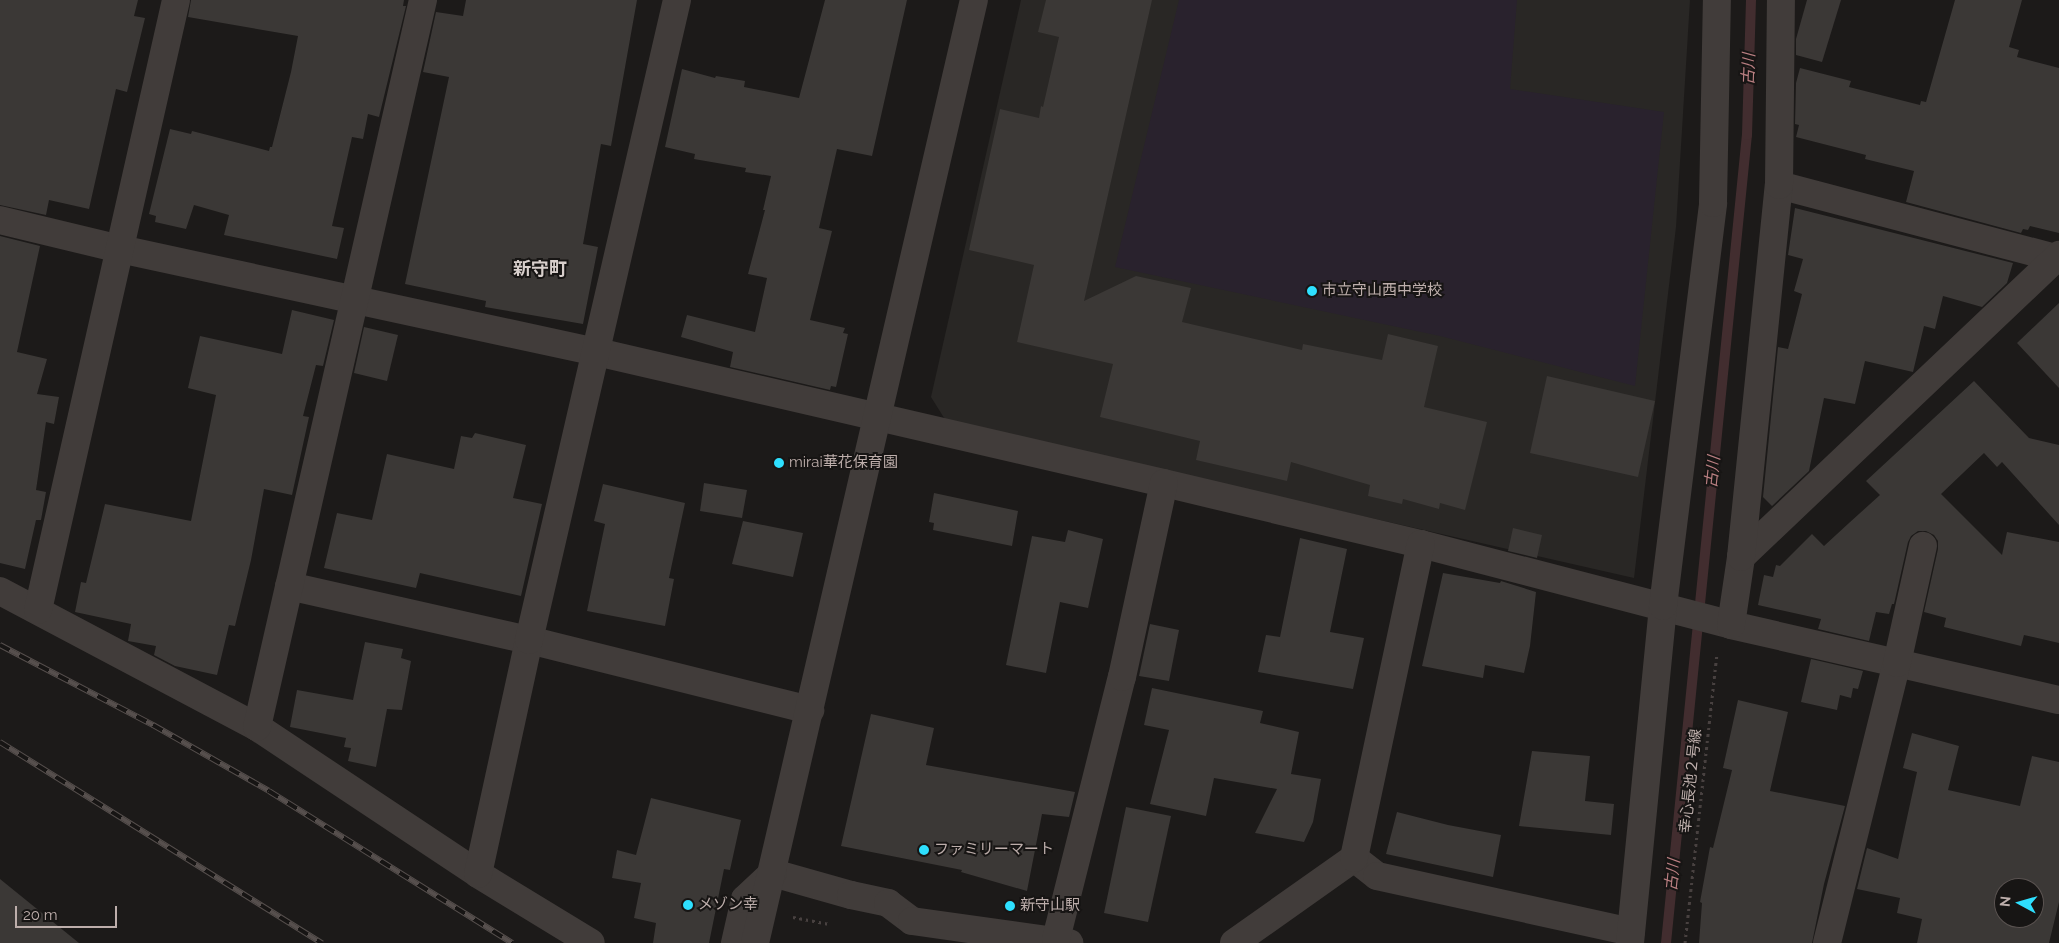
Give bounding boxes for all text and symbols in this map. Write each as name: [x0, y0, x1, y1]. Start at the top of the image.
water label: 古川: [1739, 53, 1759, 85]
district label: 新守町: [513, 258, 567, 280]
place label: 市立守山西中学校: [1322, 282, 1442, 300]
marker: 市立守山西中学校: [1306, 285, 1318, 297]
place label: mirai華花保育園: [789, 454, 898, 472]
water label: 古川: [1702, 455, 1724, 489]
marker: mirai華花保育園: [773, 457, 785, 469]
street label: 幸心長池２号線: [1677, 728, 1705, 834]
place label: ファミリーマート: [934, 841, 1054, 859]
marker: ファミリーマート: [918, 844, 930, 856]
water label: 古川: [1662, 858, 1684, 892]
north arrow: [1994, 878, 2044, 928]
text: N: [1997, 895, 2014, 908]
scale bar: [18, 896, 120, 928]
place label: メゾン幸: [698, 896, 758, 914]
place label: 新守山駅: [1020, 897, 1080, 915]
marker: メゾン幸: [682, 899, 694, 911]
marker: 新守山駅: [1004, 900, 1016, 912]
text: 20 m: [23, 906, 58, 924]

